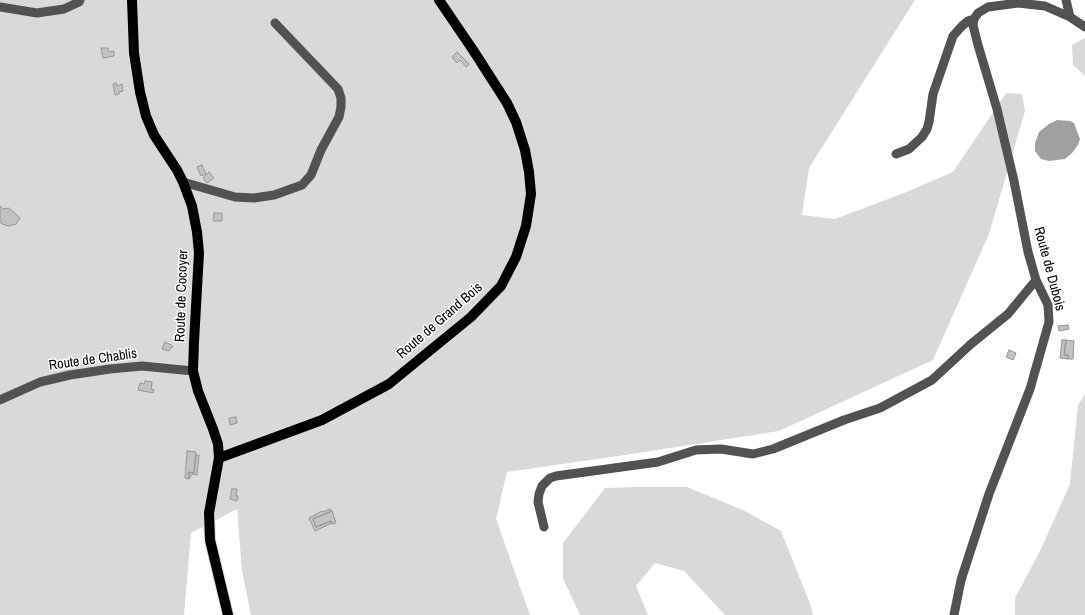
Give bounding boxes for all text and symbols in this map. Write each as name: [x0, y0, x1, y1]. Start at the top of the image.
street label: Route de Dubois: [1030, 225, 1068, 313]
street label: Route de Cocoyer: [172, 249, 192, 343]
street label: Route de Grand Bois: [394, 279, 486, 363]
street label: Route de Chablis: [48, 346, 138, 374]

